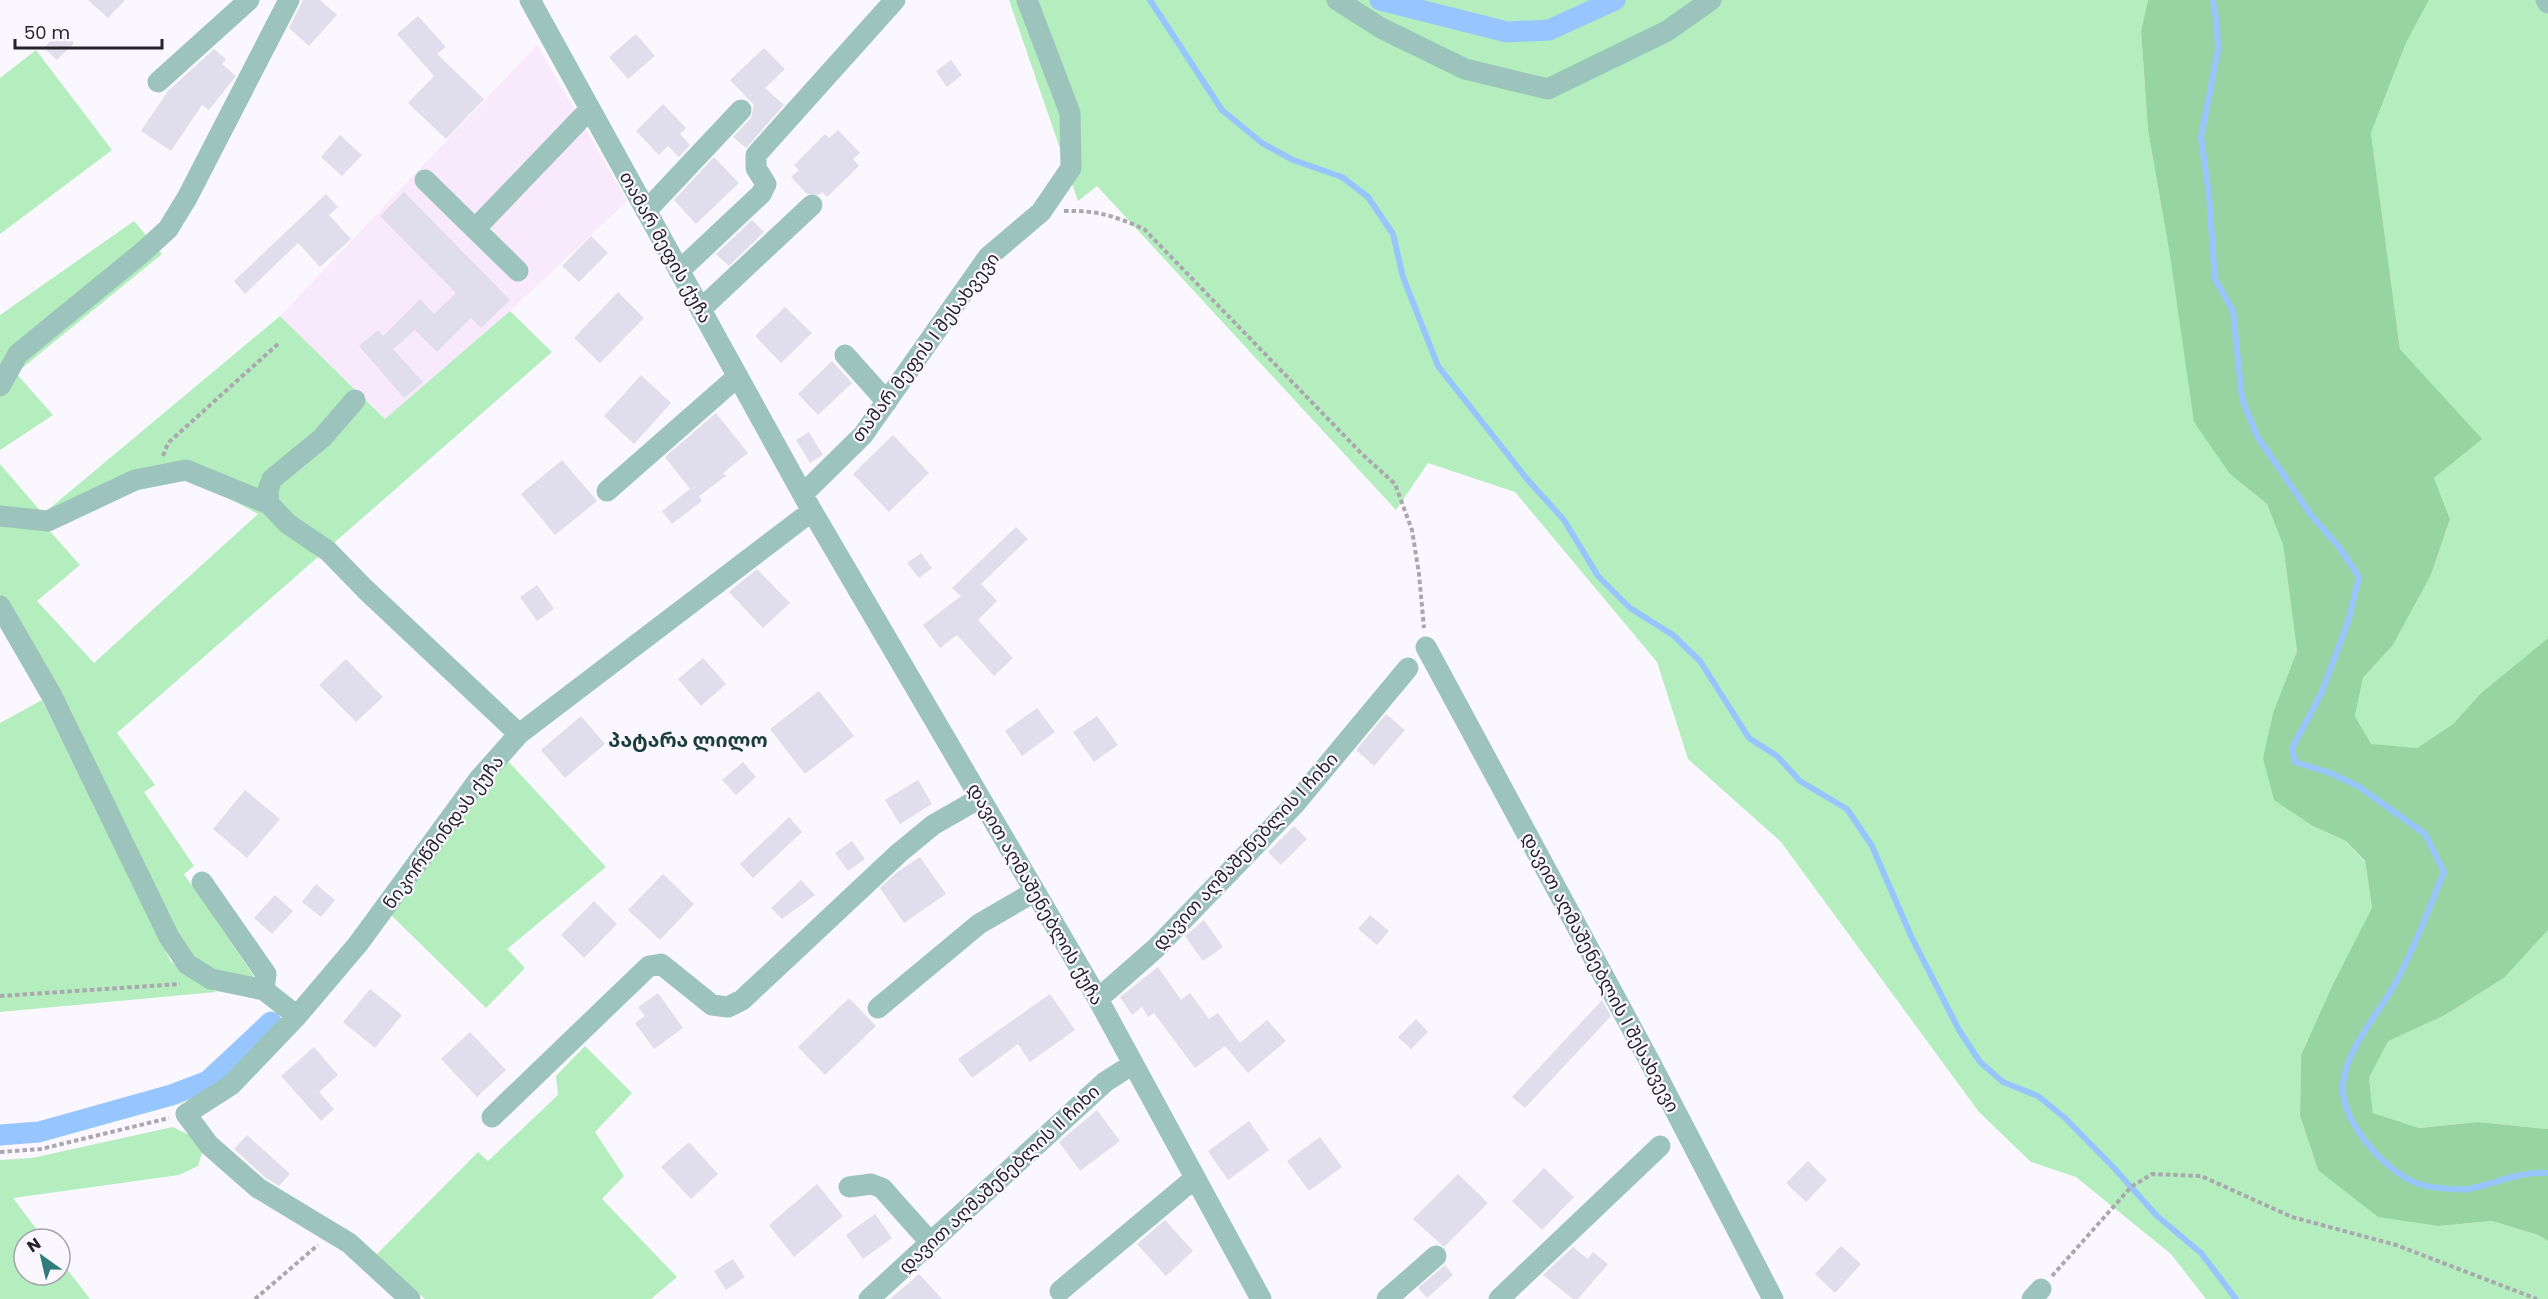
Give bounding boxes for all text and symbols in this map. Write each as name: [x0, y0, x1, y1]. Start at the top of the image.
scale bar: [15, 12, 162, 50]
text: 50 m: [24, 20, 70, 45]
street label: თამარ მეფის ქუჩა: [614, 166, 718, 328]
street label: თამარ მეფის I შესახვევი: [845, 247, 1005, 447]
district label: პატარა ლილო: [608, 726, 768, 754]
street label: დავით აღმაშენებლის I ჩიხი: [1147, 747, 1343, 955]
street label: ნიკორწმინდას ქუჩა: [377, 750, 509, 914]
street label: დავით აღმაშენებლის ქუჩა: [962, 778, 1110, 1010]
street label: დავით აღმაშენებლის I შესახვევი: [1516, 828, 1686, 1116]
street label: დავით აღმაშენებლის II ჩიხი: [893, 1079, 1105, 1279]
north arrow: [12, 1227, 72, 1287]
text: N: [22, 1232, 45, 1258]

